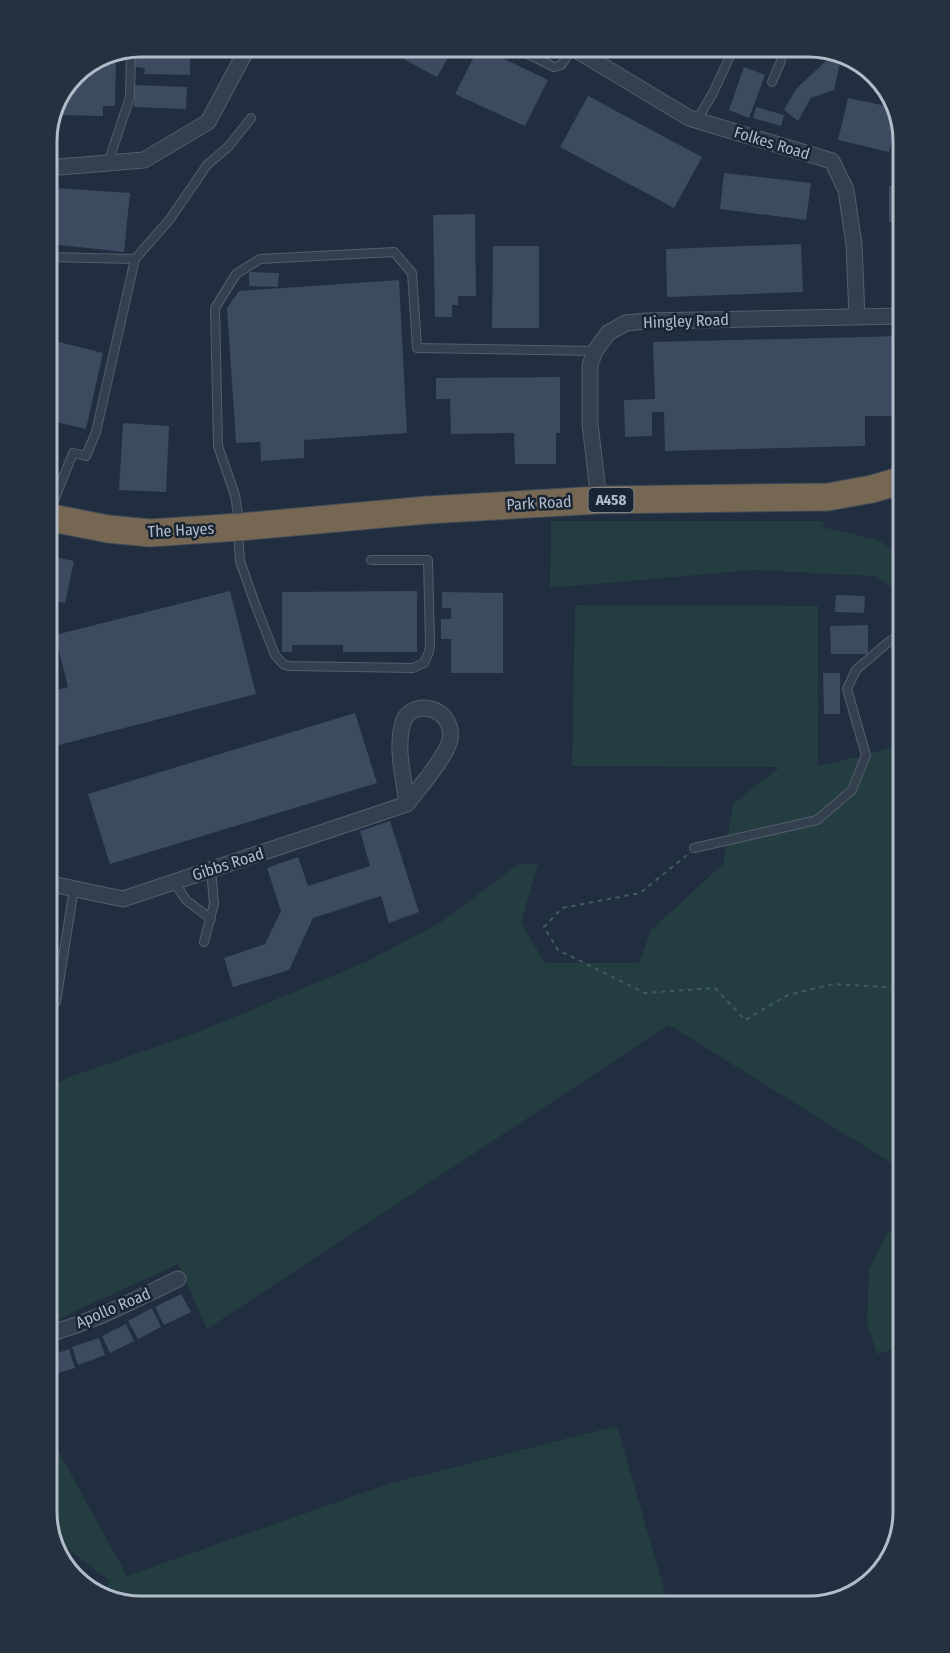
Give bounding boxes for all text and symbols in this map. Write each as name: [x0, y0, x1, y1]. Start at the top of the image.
street label: Folkes Road: [732, 123, 812, 163]
street label: Hingley Road: [643, 310, 729, 332]
road number: A458: [588, 488, 634, 512]
street label: Park Road: [506, 492, 572, 514]
street label: The Hayes: [147, 519, 215, 541]
street label: Gibbs Road: [190, 844, 266, 884]
street label: Apollo Road: [73, 1284, 153, 1332]

